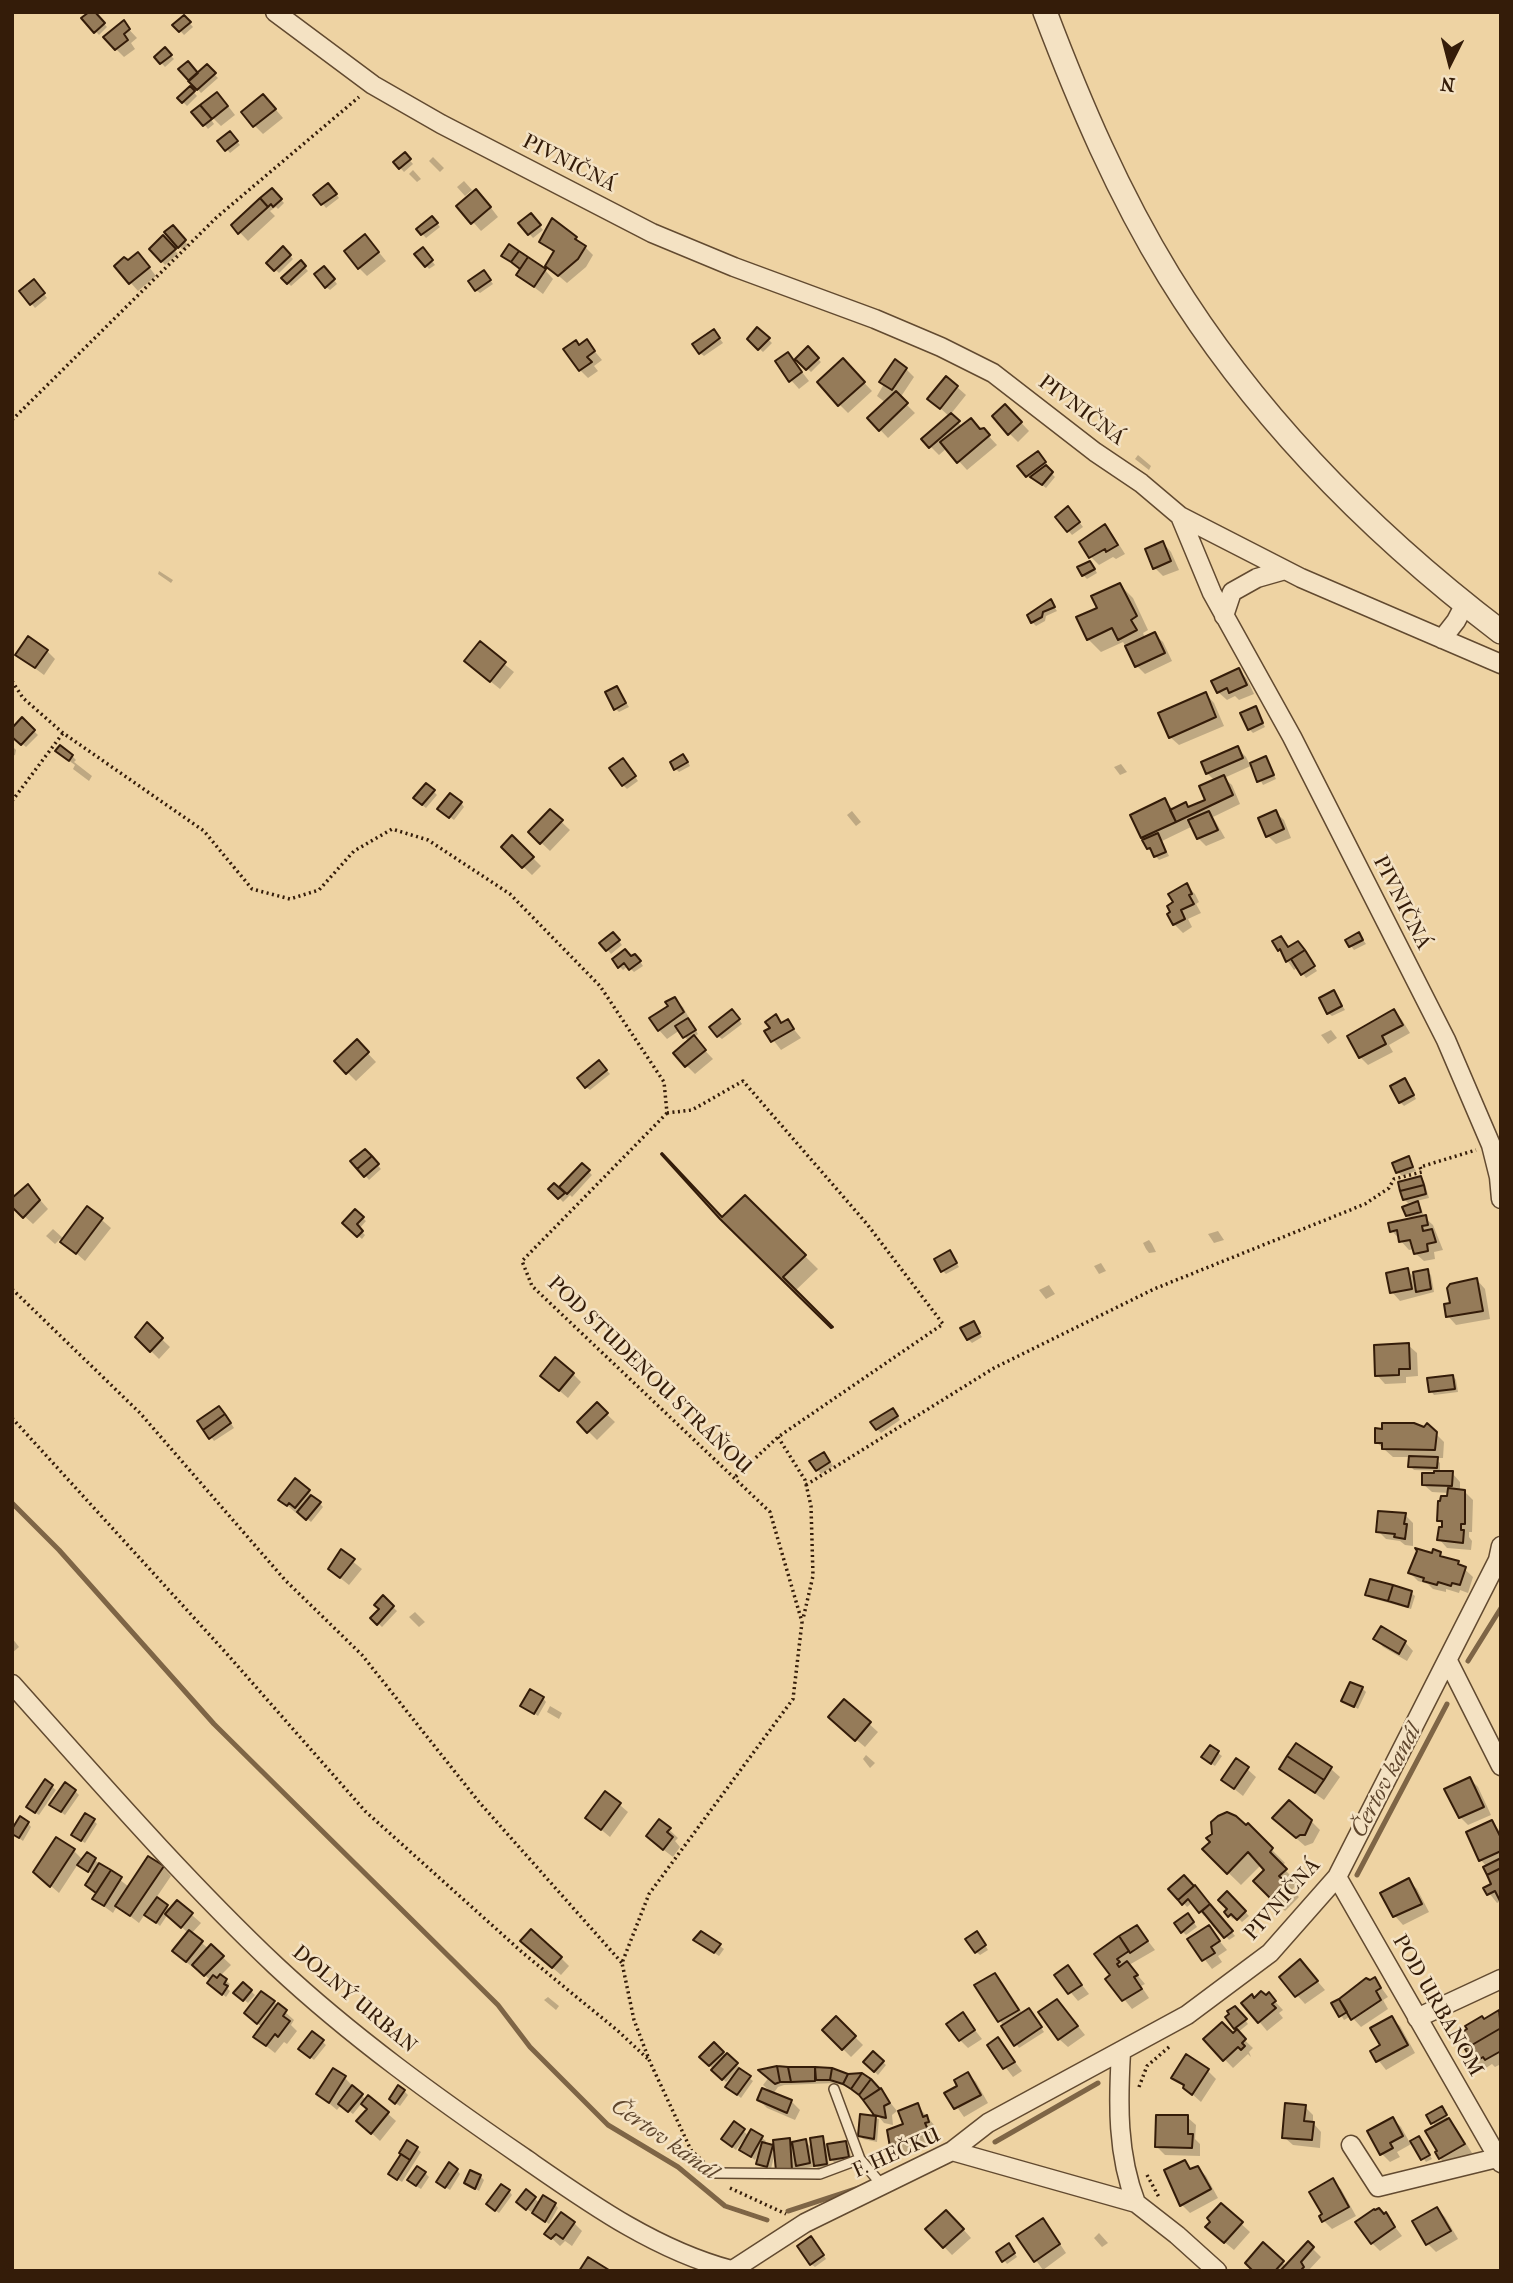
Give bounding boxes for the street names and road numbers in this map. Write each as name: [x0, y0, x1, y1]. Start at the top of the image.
street label: PIVNIČNÁ: [518, 130, 620, 198]
street label: PIVNIČNÁ: [1033, 370, 1129, 452]
street label: PIVNIČNÁ: [1367, 852, 1435, 954]
street label: POD STUDENOU STRÁŇOU: [541, 1272, 757, 1480]
street label: PIVNIČNÁ: [1240, 1854, 1326, 1946]
street label: POD URBANOM: [1386, 1931, 1488, 2081]
street label: DOLNÝ URBAN: [287, 1941, 421, 2059]
street label: F. HEČKU: [849, 2123, 945, 2185]

